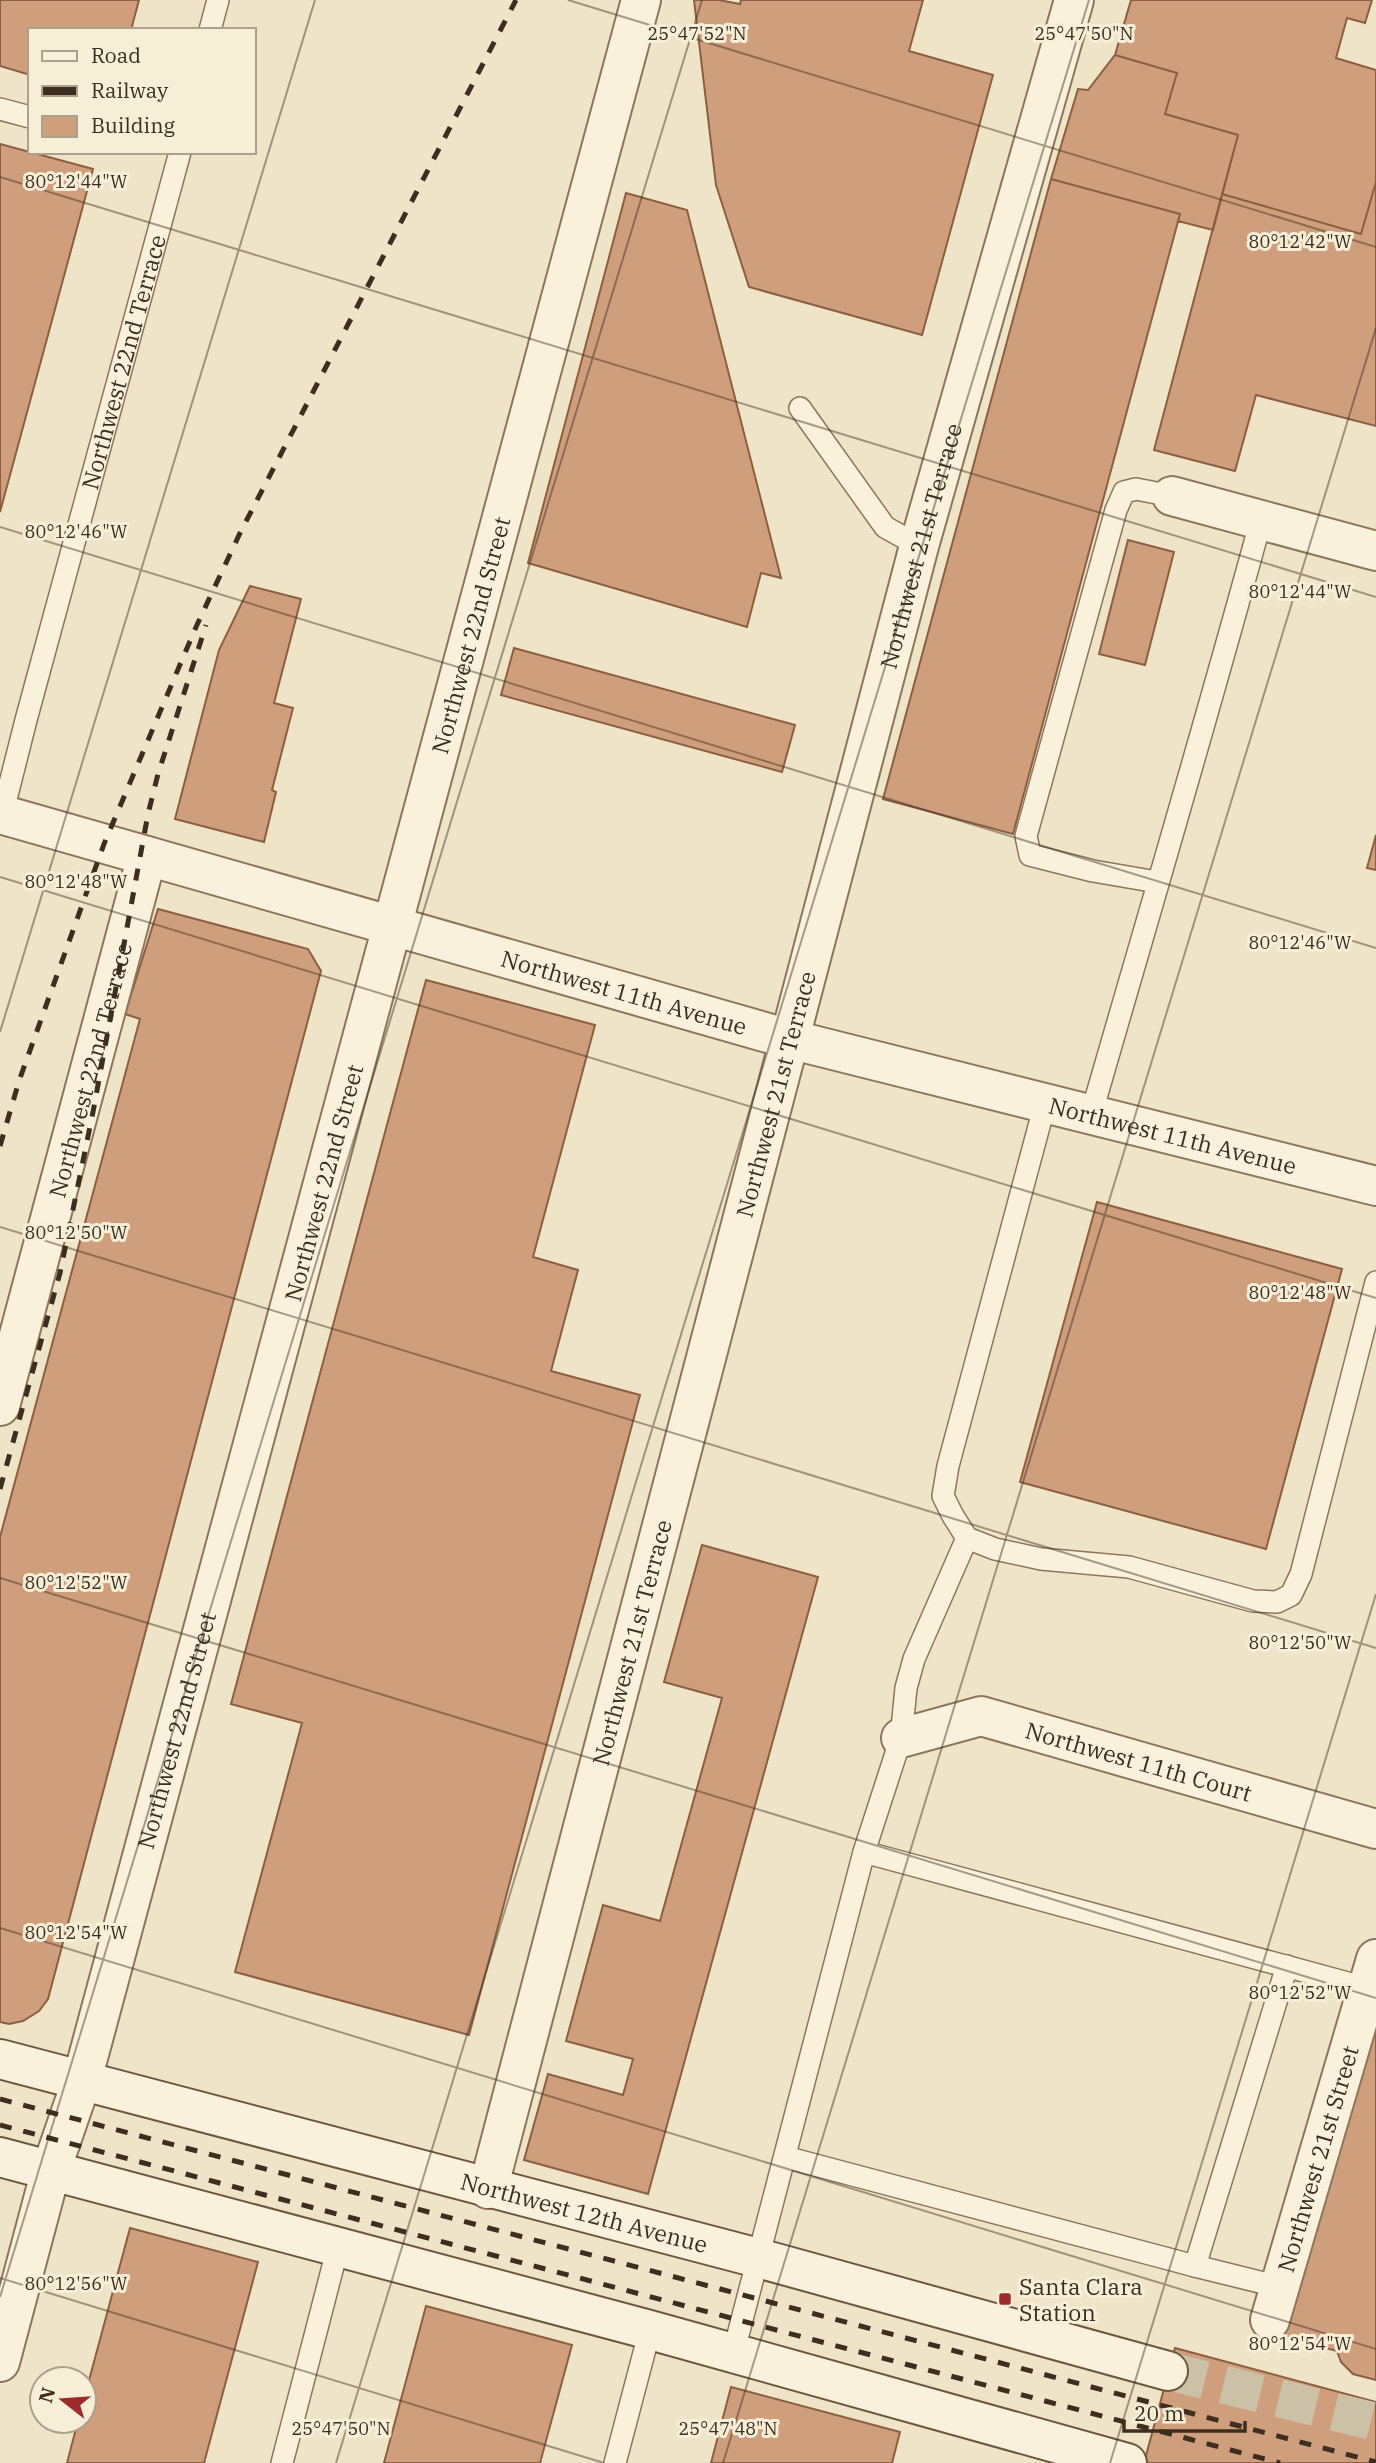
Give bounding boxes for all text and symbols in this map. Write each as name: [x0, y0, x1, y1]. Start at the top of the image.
text: 25°47'52"N: [648, 22, 747, 45]
text: 25°47'50"N: [1035, 22, 1134, 45]
legend: [28, 28, 256, 154]
text: Road: [91, 41, 141, 69]
text: Railway: [91, 76, 169, 104]
text: Building: [91, 111, 176, 139]
text: 80°12'44"W: [25, 170, 128, 193]
text: 80°12'42"W: [1249, 230, 1352, 253]
street label: Northwest 22nd Terrace: [74, 231, 172, 493]
street label: Northwest 21st Terrace: [872, 420, 968, 672]
street label: Northwest 22nd Street: [424, 513, 517, 757]
text: 80°12'46"W: [25, 520, 128, 543]
text: 80°12'44"W: [1249, 580, 1352, 603]
text: 80°12'48"W: [25, 870, 128, 893]
text: 80°12'46"W: [1249, 931, 1352, 954]
street label: Northwest 22nd Terrace: [41, 939, 138, 1201]
street label: Northwest 11th Avenue: [498, 943, 751, 1041]
street label: Northwest 21st Terrace: [729, 968, 822, 1220]
street label: Northwest 22nd Street: [277, 1061, 369, 1305]
street label: Northwest 11th Avenue: [1046, 1090, 1300, 1181]
text: 80°12'50"W: [25, 1221, 128, 1244]
text: 80°12'48"W: [1249, 1281, 1352, 1304]
street label: Northwest 21st Terrace: [585, 1516, 678, 1769]
text: 80°12'52"W: [25, 1571, 128, 1594]
street label: Northwest 22nd Street: [130, 1608, 222, 1852]
text: 80°12'50"W: [1249, 1631, 1352, 1654]
street label: Northwest 11th Court: [1022, 1715, 1255, 1808]
text: 80°12'54"W: [25, 1921, 128, 1944]
text: 80°12'52"W: [1249, 1981, 1352, 2004]
street label: Northwest 21st Street: [1270, 2042, 1365, 2276]
street label: Northwest 12th Avenue: [457, 2166, 711, 2259]
place label: Santa Clara Station: [1019, 2271, 1143, 2327]
text: 80°12'56"W: [25, 2272, 128, 2295]
marker: Santa Clara Station: [997, 2291, 1013, 2307]
text: 80°12'54"W: [1249, 2332, 1352, 2355]
north arrow: [28, 2365, 98, 2435]
text: N: [33, 2384, 60, 2406]
scale bar: [1124, 2390, 1245, 2434]
text: 20 m: [1134, 2399, 1184, 2427]
text: 25°47'50"N: [292, 2417, 391, 2440]
text: 25°47'48"N: [679, 2417, 778, 2440]

